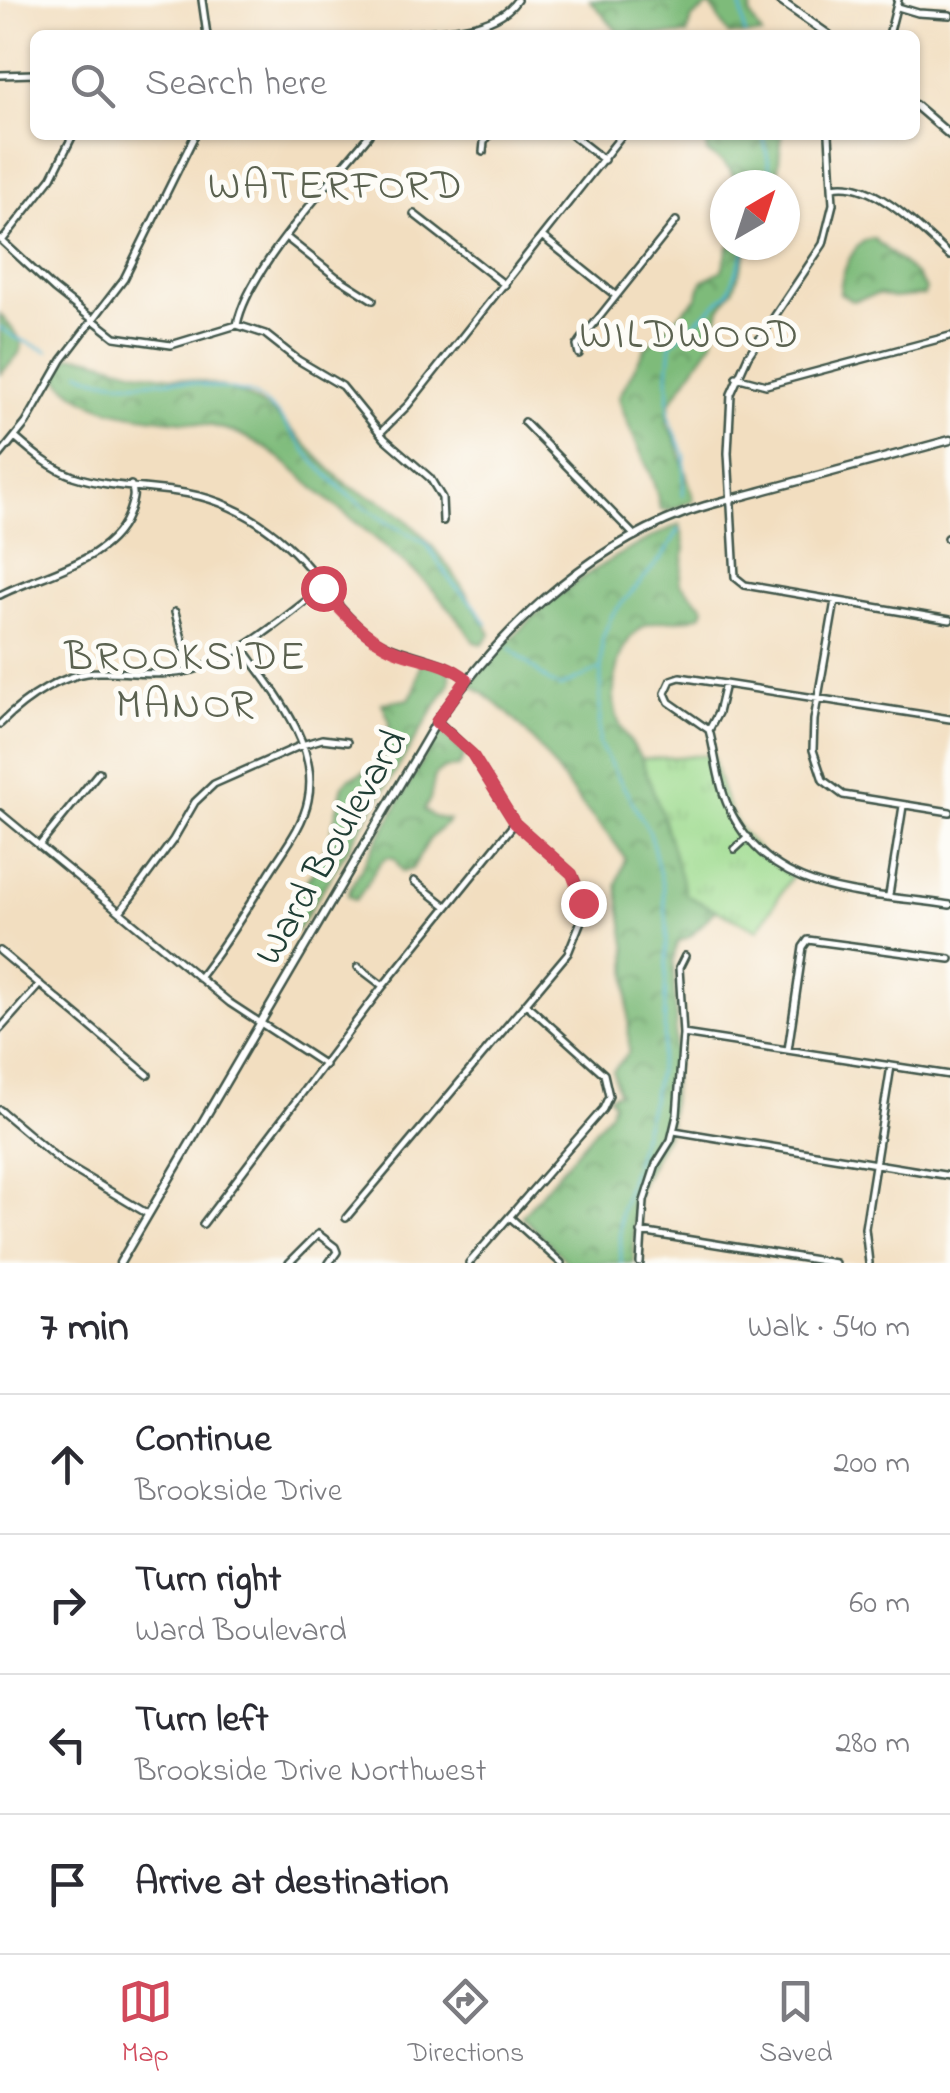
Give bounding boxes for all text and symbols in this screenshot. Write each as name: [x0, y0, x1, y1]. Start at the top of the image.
search box: [30, 30, 920, 140]
text: Search here: [145, 57, 327, 113]
icon: search: [65, 58, 120, 113]
district label: WATERFORD: [208, 157, 464, 218]
north arrow: [710, 170, 800, 260]
district label: WILDWOOD: [579, 306, 801, 367]
route start: [301, 566, 347, 612]
district label: BROOKSIDE MANOR: [63, 628, 308, 737]
street label: Ward Boulevard: [241, 719, 425, 978]
route end: [561, 881, 607, 927]
text: 7 min: [40, 1298, 129, 1359]
text: Walk · 540 m: [748, 1305, 910, 1352]
text: Continue: [135, 1413, 271, 1469]
icon: ahead: [40, 1437, 95, 1492]
text: 200 m: [834, 1441, 910, 1488]
text: Brookside Drive: [135, 1469, 342, 1516]
text: Turn right: [135, 1553, 281, 1609]
icon: right: [40, 1577, 95, 1632]
text: 60 m: [849, 1581, 910, 1628]
text: Ward Boulevard: [135, 1609, 347, 1656]
text: Turn left: [135, 1693, 268, 1749]
icon: left: [40, 1717, 95, 1772]
text: 280 m: [835, 1721, 910, 1768]
text: Brookside Drive Northwest: [135, 1749, 486, 1796]
text: Arrive at destination: [135, 1856, 449, 1912]
icon: arrive: [40, 1857, 95, 1912]
tab: Map: [118, 1974, 173, 2075]
tab: Directions: [408, 1974, 524, 2075]
tab: Saved: [759, 1974, 832, 2075]

